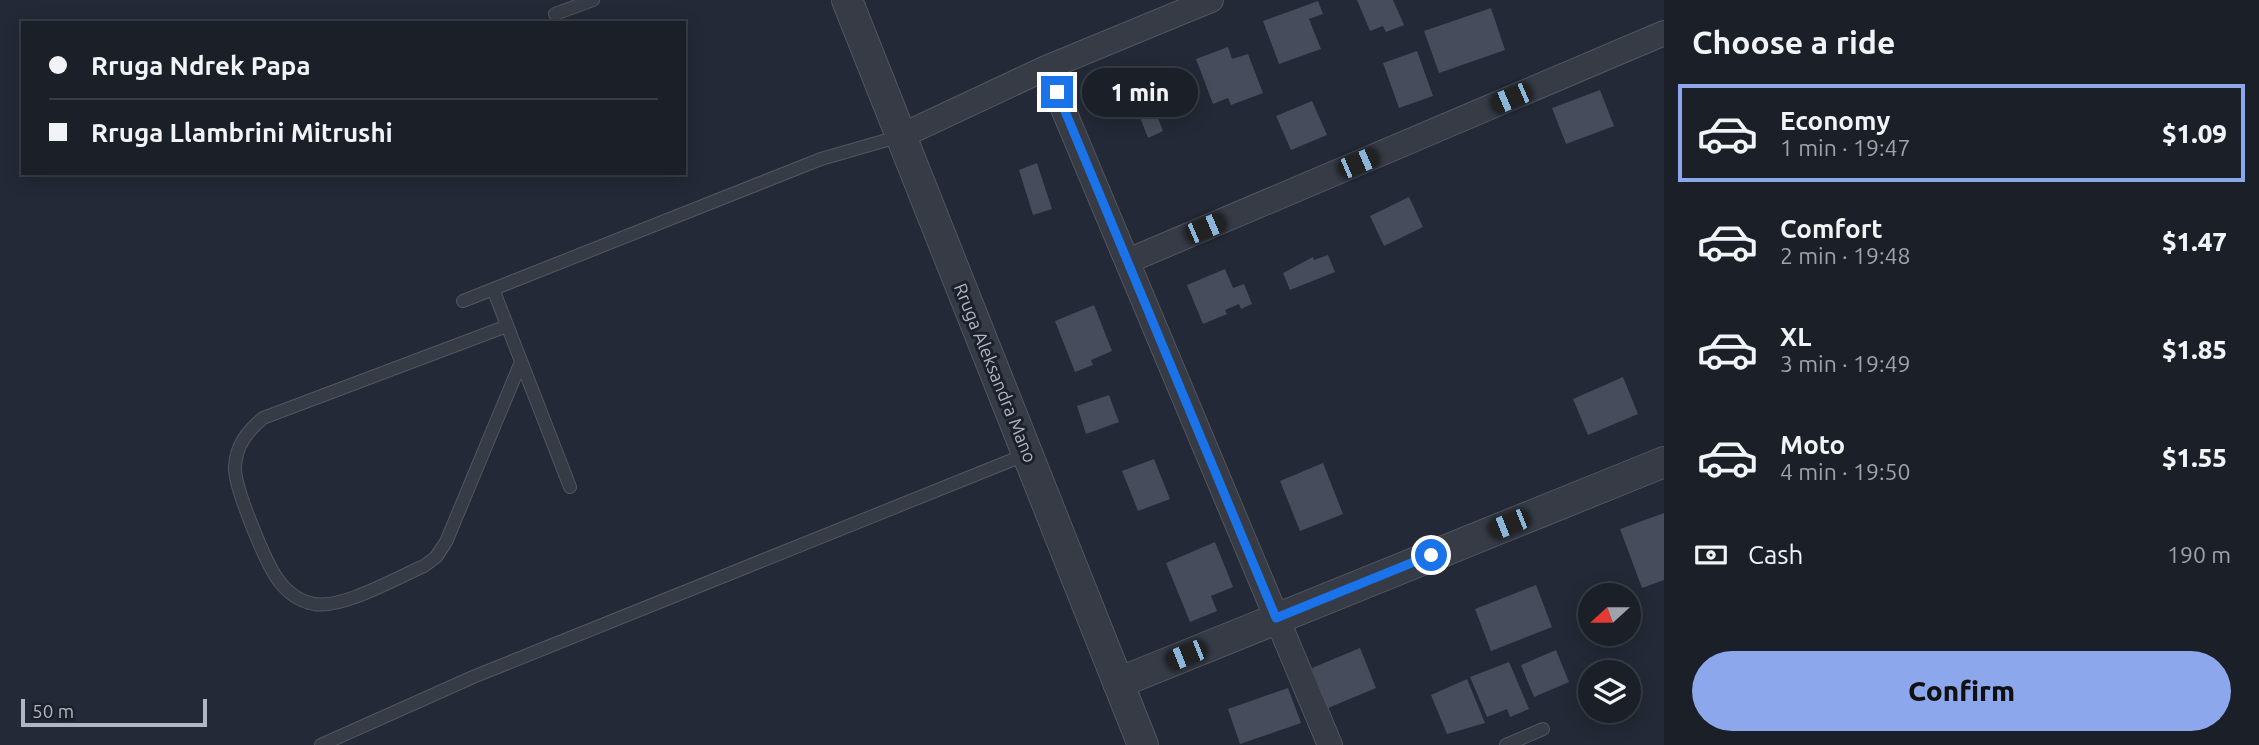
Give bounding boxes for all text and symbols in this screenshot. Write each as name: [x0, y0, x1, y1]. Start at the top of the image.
text: Choose a ride: [1692, 24, 1895, 60]
text: Rruga Ndrek Papa: [91, 51, 311, 80]
callout: 1 min: [1082, 68, 1197, 116]
route end: [1041, 76, 1073, 108]
text: 1 min: [1111, 80, 1169, 105]
car: [1488, 80, 1535, 116]
icon: car: [1696, 102, 1759, 165]
text: Economy: [1780, 106, 1890, 135]
text: Rruga Llambrini Mitrushi: [91, 118, 393, 147]
text: $1.09: [2162, 119, 2227, 148]
text: 1 min · 19:47: [1780, 135, 1911, 160]
car: [1335, 145, 1382, 181]
car: [1182, 210, 1229, 246]
icon: car: [1696, 210, 1759, 273]
text: Comfort: [1780, 214, 1883, 243]
text: $1.47: [2162, 227, 2227, 256]
text: 2 min · 19:48: [1780, 243, 1911, 268]
street label: Rruga Aleksandra Mano: [951, 280, 1041, 465]
icon: car: [1696, 318, 1759, 381]
text: XL: [1780, 322, 1811, 351]
text: $1.85: [2162, 335, 2227, 364]
text: 3 min · 19:49: [1780, 351, 1911, 376]
icon: car: [1696, 426, 1759, 489]
text: Moto: [1780, 430, 1845, 459]
text: $1.55: [2162, 443, 2227, 472]
text: 4 min · 19:50: [1780, 459, 1911, 484]
car: [1486, 506, 1533, 542]
icon: cash: [1692, 536, 1730, 574]
route start: [1415, 539, 1447, 571]
text: Cash: [1748, 540, 1803, 569]
text: 190 m: [2167, 542, 2231, 567]
north arrow: [1578, 583, 1642, 646]
map controls: [1578, 583, 1641, 723]
car: [1163, 637, 1210, 673]
button: Confirm: [1692, 651, 2231, 731]
button: layers: [1578, 660, 1641, 723]
scale bar: [21, 696, 206, 728]
text: 50 m: [32, 700, 74, 722]

